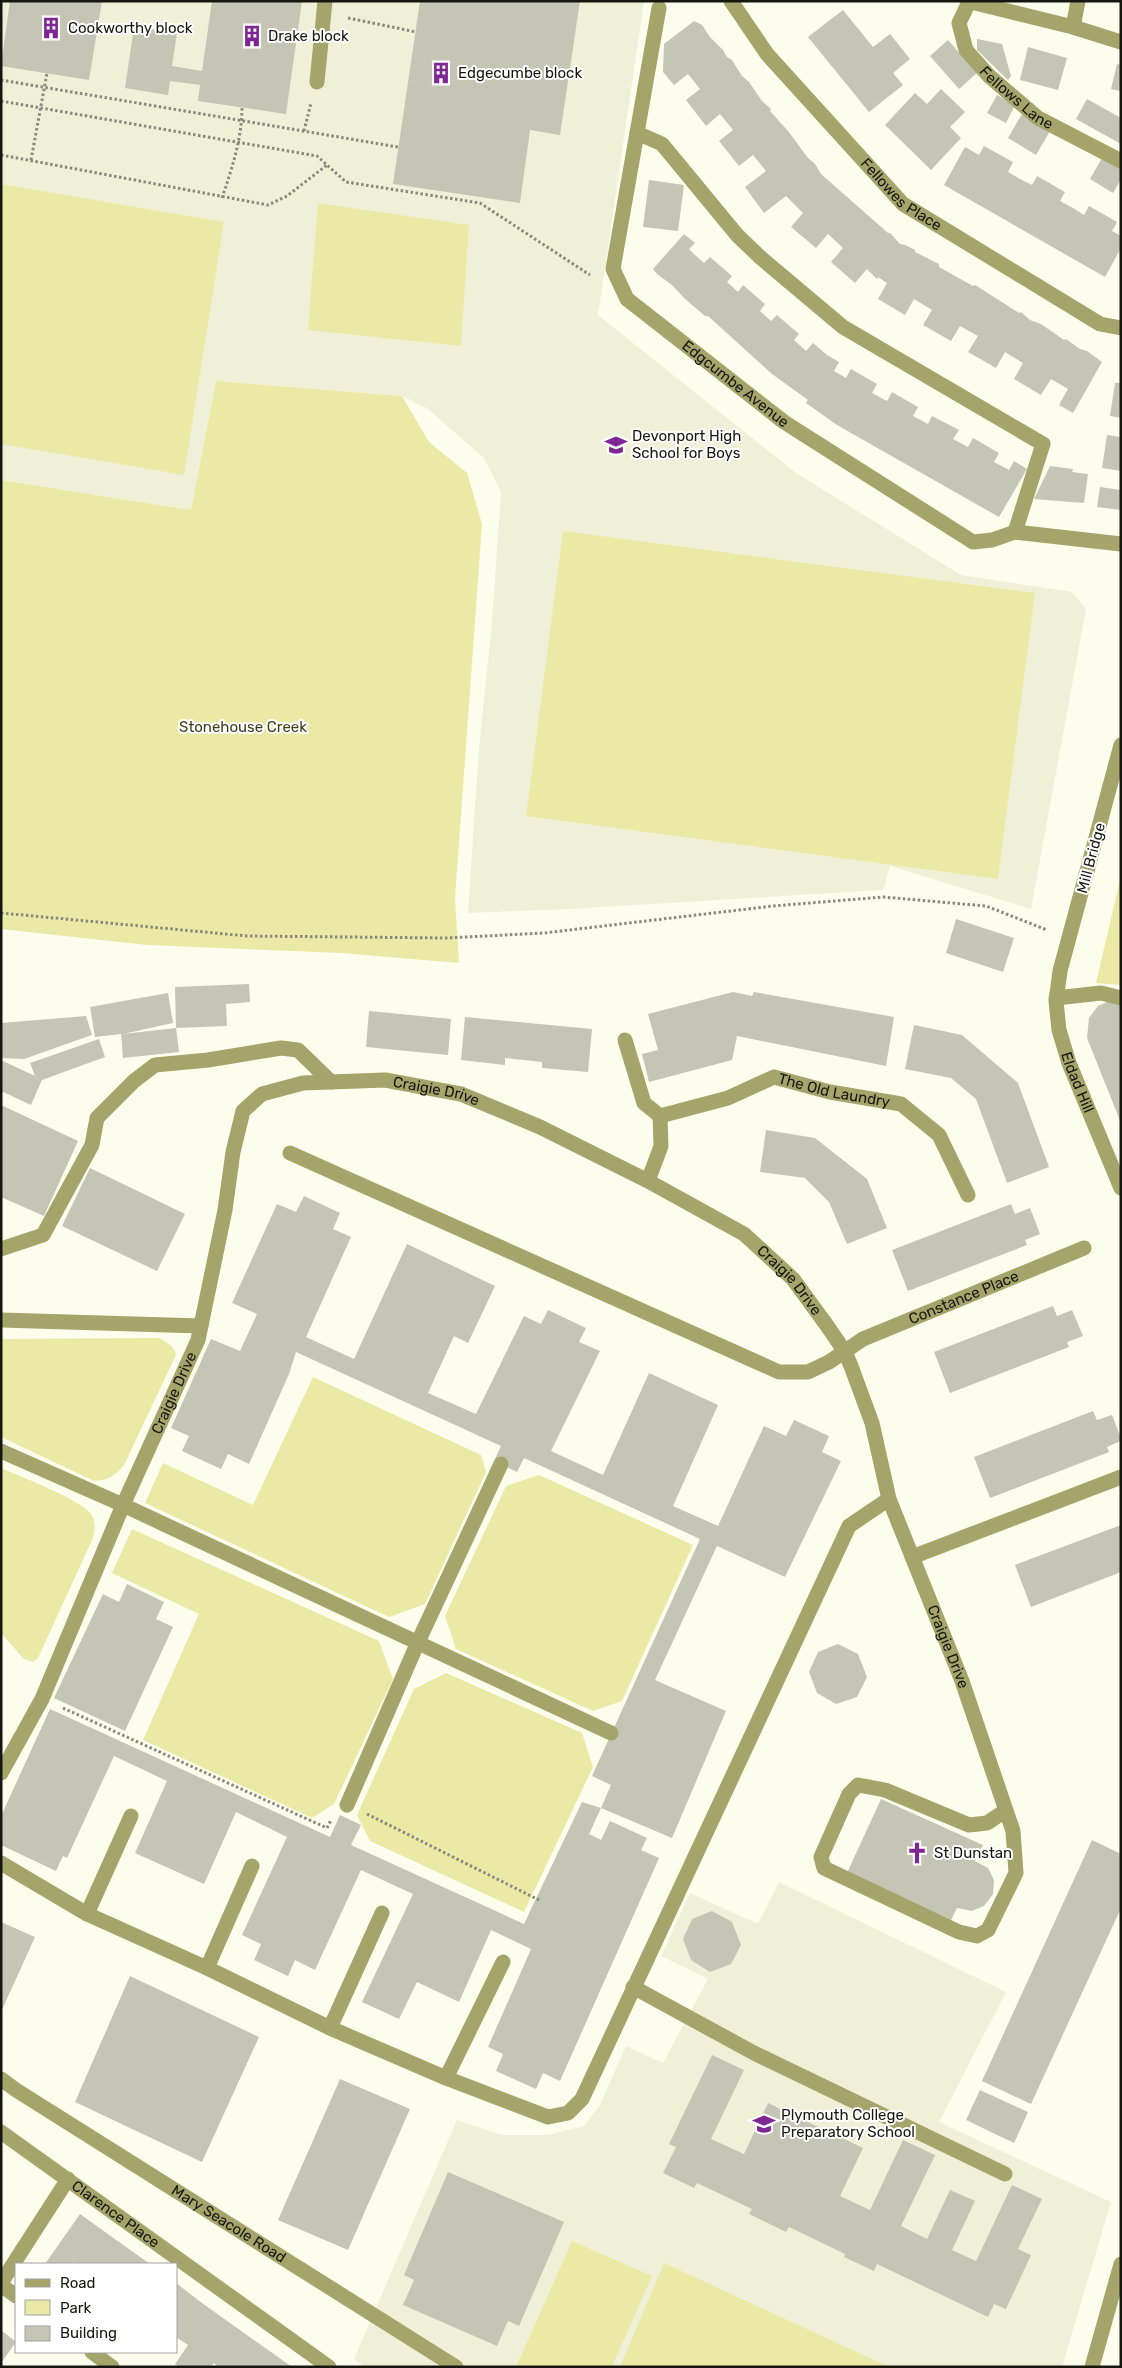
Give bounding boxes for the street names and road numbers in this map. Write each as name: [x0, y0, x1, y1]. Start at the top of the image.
street label: Fellows Lane: [976, 63, 1056, 133]
street label: Fellowes Place: [857, 154, 945, 234]
street label: Edgcumbe Avenue: [679, 337, 793, 431]
street label: Mill Bridge: [1073, 821, 1109, 895]
street label: Eldad Hill: [1057, 1050, 1098, 1116]
street label: The Old Laundry: [776, 1070, 891, 1111]
street label: Craigie Drive: [391, 1073, 482, 1110]
street label: Craigie Drive: [753, 1242, 825, 1319]
street label: Constance Place: [906, 1267, 1021, 1328]
street label: Craigie Drive: [147, 1349, 200, 1437]
street label: Craigie Drive: [923, 1602, 973, 1691]
street label: Clarence Place: [68, 2177, 163, 2252]
street label: Mary Seacole Road: [168, 2181, 289, 2267]

